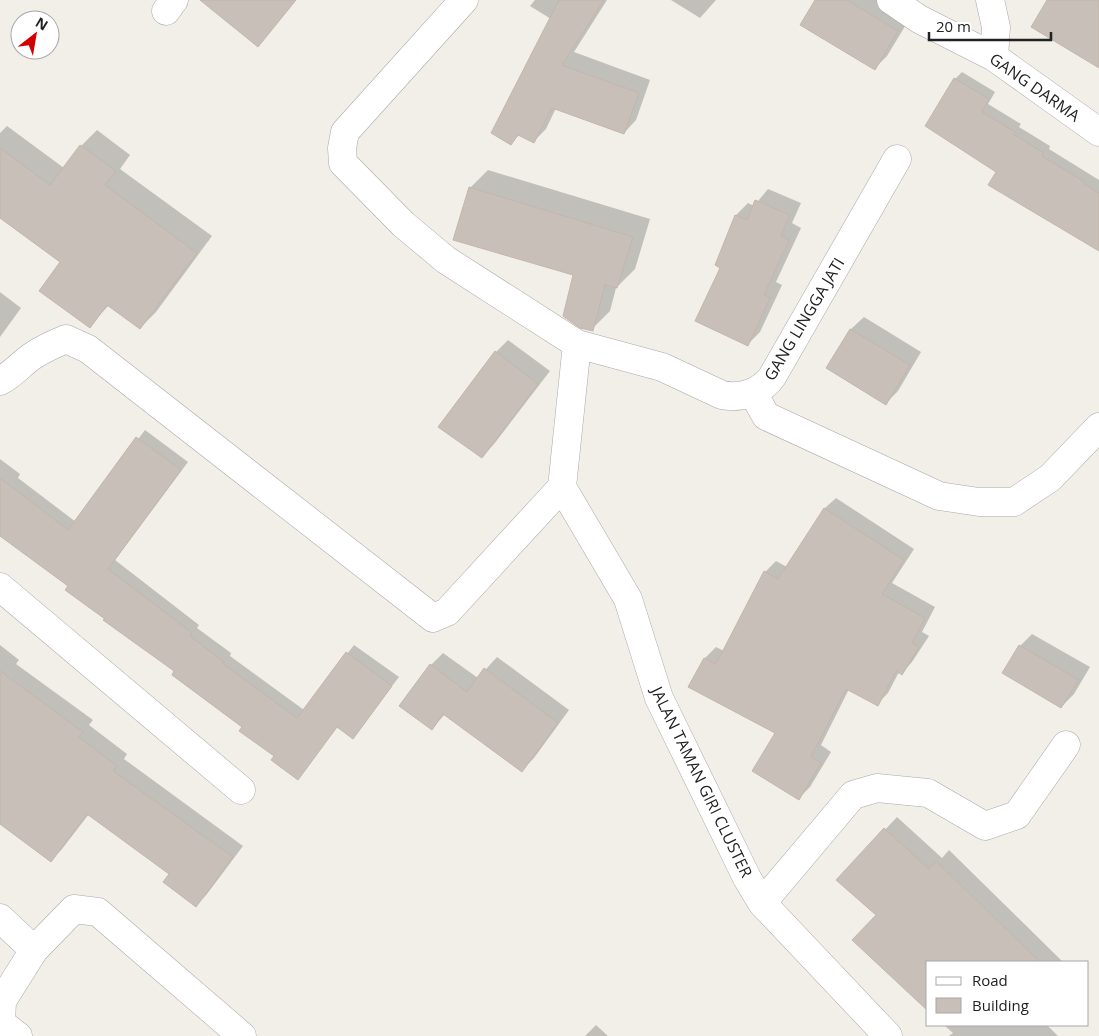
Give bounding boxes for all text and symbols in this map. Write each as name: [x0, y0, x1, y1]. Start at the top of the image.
north arrow: [10, 10, 60, 60]
scale bar: [929, 10, 1052, 42]
text: N: [32, 12, 52, 35]
text: 20 m: [936, 16, 971, 36]
street label: GANG DARMA: [985, 48, 1085, 127]
street label: GANG LINGGA JATI: [759, 253, 849, 385]
street label: JALAN TAMAN GIRI CLUSTER: [645, 681, 758, 881]
legend: [926, 961, 1089, 1026]
text: Road: [972, 970, 1008, 990]
text: Building: [972, 995, 1029, 1015]

